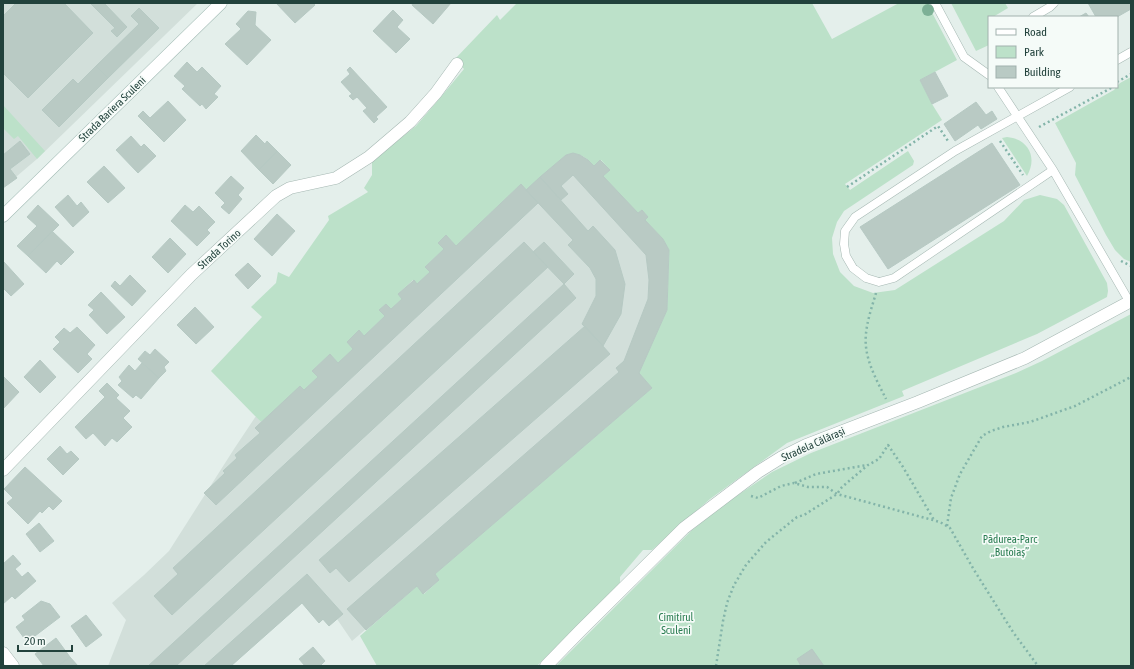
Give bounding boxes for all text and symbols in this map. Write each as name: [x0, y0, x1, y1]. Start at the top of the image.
legend: [988, 16, 1118, 88]
text: Road: [1024, 25, 1047, 39]
text: Park: [1024, 45, 1045, 59]
text: Building: [1024, 65, 1062, 79]
street label: Strada Bariera Sculeni: [76, 74, 148, 144]
street label: Strada Torino: [195, 227, 243, 271]
street label: Stradela Călărași: [779, 425, 847, 463]
park label: Pădurea-Parc „Butoiaș”: [983, 533, 1038, 558]
park label: Cimitirul Sculeni: [658, 611, 694, 636]
scale bar: [18, 627, 72, 653]
text: 20 m: [24, 634, 46, 648]

